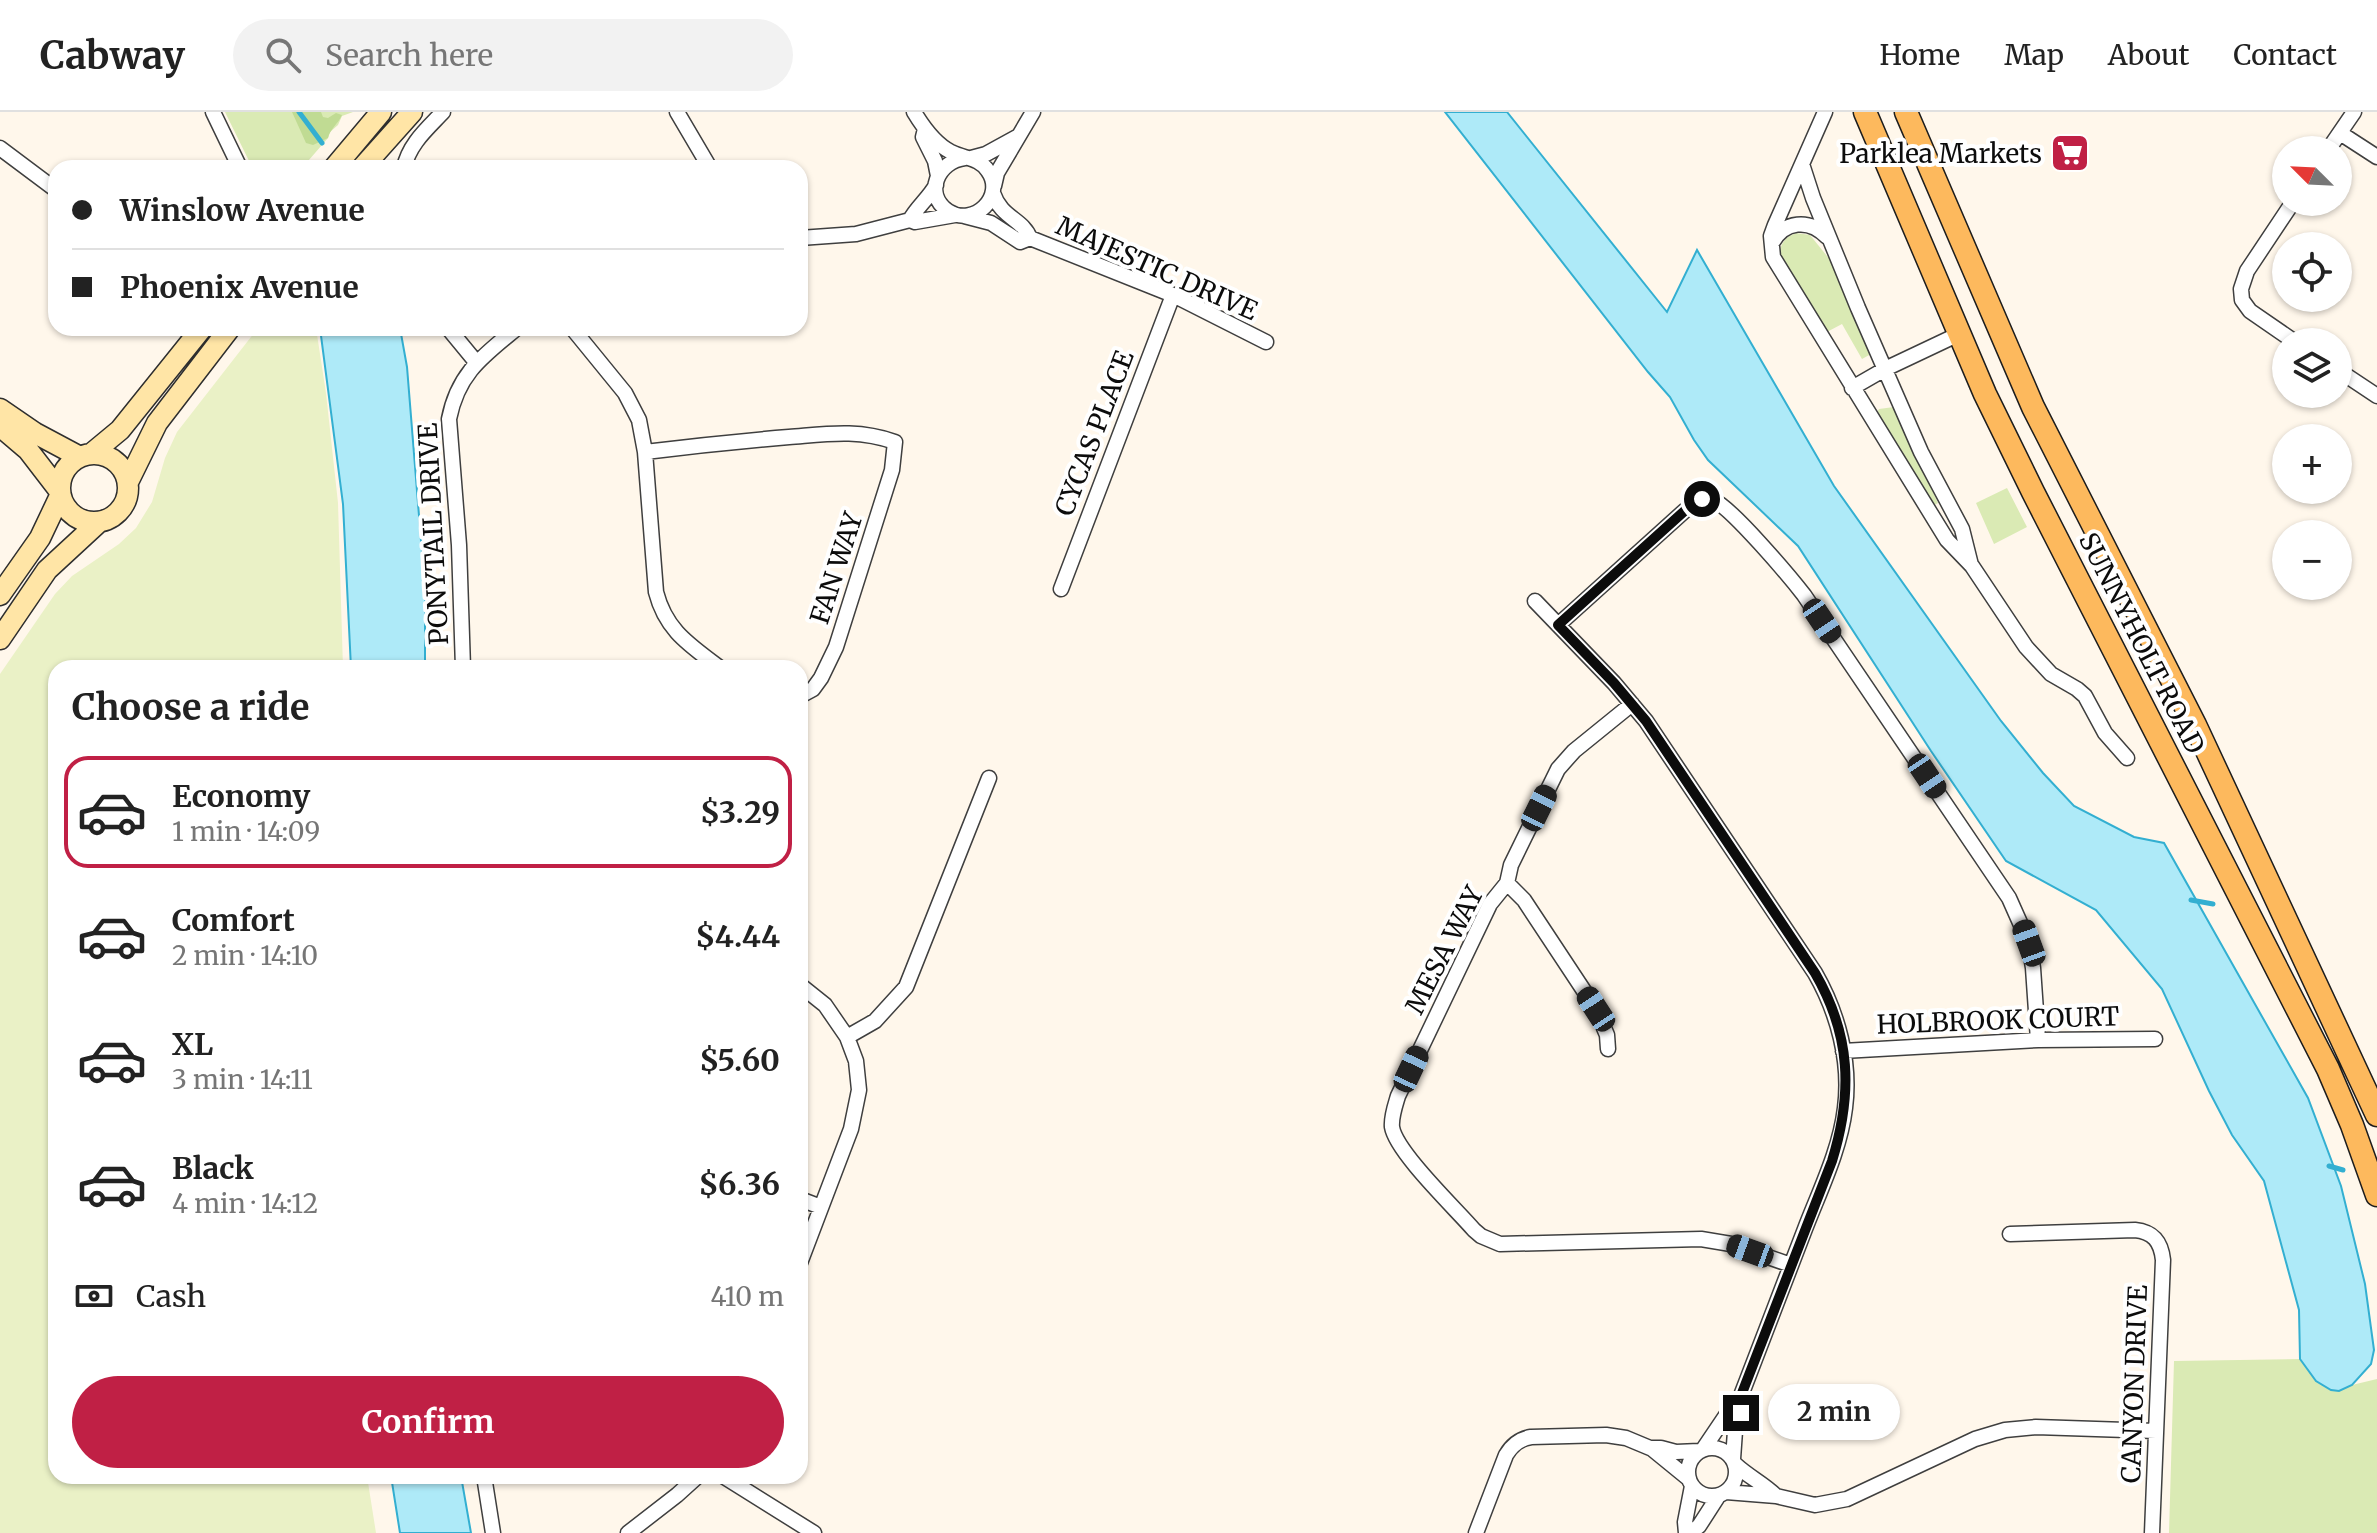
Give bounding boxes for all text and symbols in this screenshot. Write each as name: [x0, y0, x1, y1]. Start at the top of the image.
search box: [233, 19, 793, 91]
text: Cabway: [40, 32, 185, 79]
icon: search: [261, 33, 305, 77]
text: Search here: [325, 36, 493, 74]
text: Home: [1879, 37, 1960, 73]
text: Map: [2004, 37, 2064, 73]
text: About: [2108, 37, 2189, 73]
text: Contact: [2233, 37, 2337, 73]
supermarket icon: Parklea Markets: [2049, 132, 2091, 174]
north arrow: [2272, 136, 2352, 216]
map controls: [2272, 136, 2352, 600]
place label: Parklea Markets: [1839, 137, 2042, 170]
text: Winslow Avenue: [120, 191, 365, 229]
street label: MAJESTIC DRIVE: [1051, 209, 1263, 327]
button: locate: [2272, 232, 2352, 312]
text: Phoenix Avenue: [120, 268, 359, 306]
button: layers: [2272, 328, 2352, 408]
street label: CYCAS PLACE: [1047, 345, 1141, 520]
street label: PONYTAIL DRIVE: [411, 422, 455, 646]
button: +: [2272, 424, 2352, 504]
route start: [1684, 481, 1720, 517]
street label: FAN WAY: [802, 507, 870, 628]
button: −: [2272, 520, 2352, 600]
street label: SUNNYHOLT ROAD: [2072, 527, 2212, 759]
car: [1799, 594, 1845, 648]
text: Choose a ride: [72, 685, 309, 730]
car: [1904, 749, 1950, 803]
icon: car: [76, 776, 148, 848]
text: Economy: [172, 777, 310, 815]
car: [1518, 781, 1560, 835]
text: $3.29: [700, 793, 780, 831]
text: 1 min · 14:09: [172, 815, 320, 848]
street label: MESA WAY: [1398, 879, 1491, 1019]
icon: car: [76, 900, 148, 972]
text: Comfort: [172, 901, 295, 939]
car: [2010, 916, 2048, 970]
text: $4.44: [695, 917, 780, 955]
text: 2 min · 14:10: [172, 939, 318, 972]
car: [1573, 982, 1619, 1036]
street label: HOLBROOK COURT: [1876, 999, 2120, 1041]
icon: car: [76, 1024, 148, 1096]
text: XL: [172, 1025, 213, 1063]
text: $5.60: [699, 1041, 780, 1079]
car: [1390, 1042, 1432, 1096]
text: 3 min · 14:11: [172, 1063, 313, 1096]
icon: car: [76, 1148, 148, 1220]
text: Black: [172, 1149, 254, 1187]
text: $6.36: [699, 1165, 780, 1203]
text: 4 min · 14:12: [172, 1187, 318, 1220]
car: [1723, 1232, 1777, 1270]
icon: cash: [72, 1274, 116, 1318]
text: Cash: [136, 1277, 206, 1315]
text: 410 m: [710, 1280, 784, 1313]
street label: CANYON DRIVE: [2114, 1284, 2154, 1484]
button: Confirm: [72, 1376, 784, 1468]
callout: 2 min: [1769, 1385, 1901, 1441]
route end: [1723, 1395, 1759, 1431]
text: 2 min: [1797, 1395, 1871, 1428]

